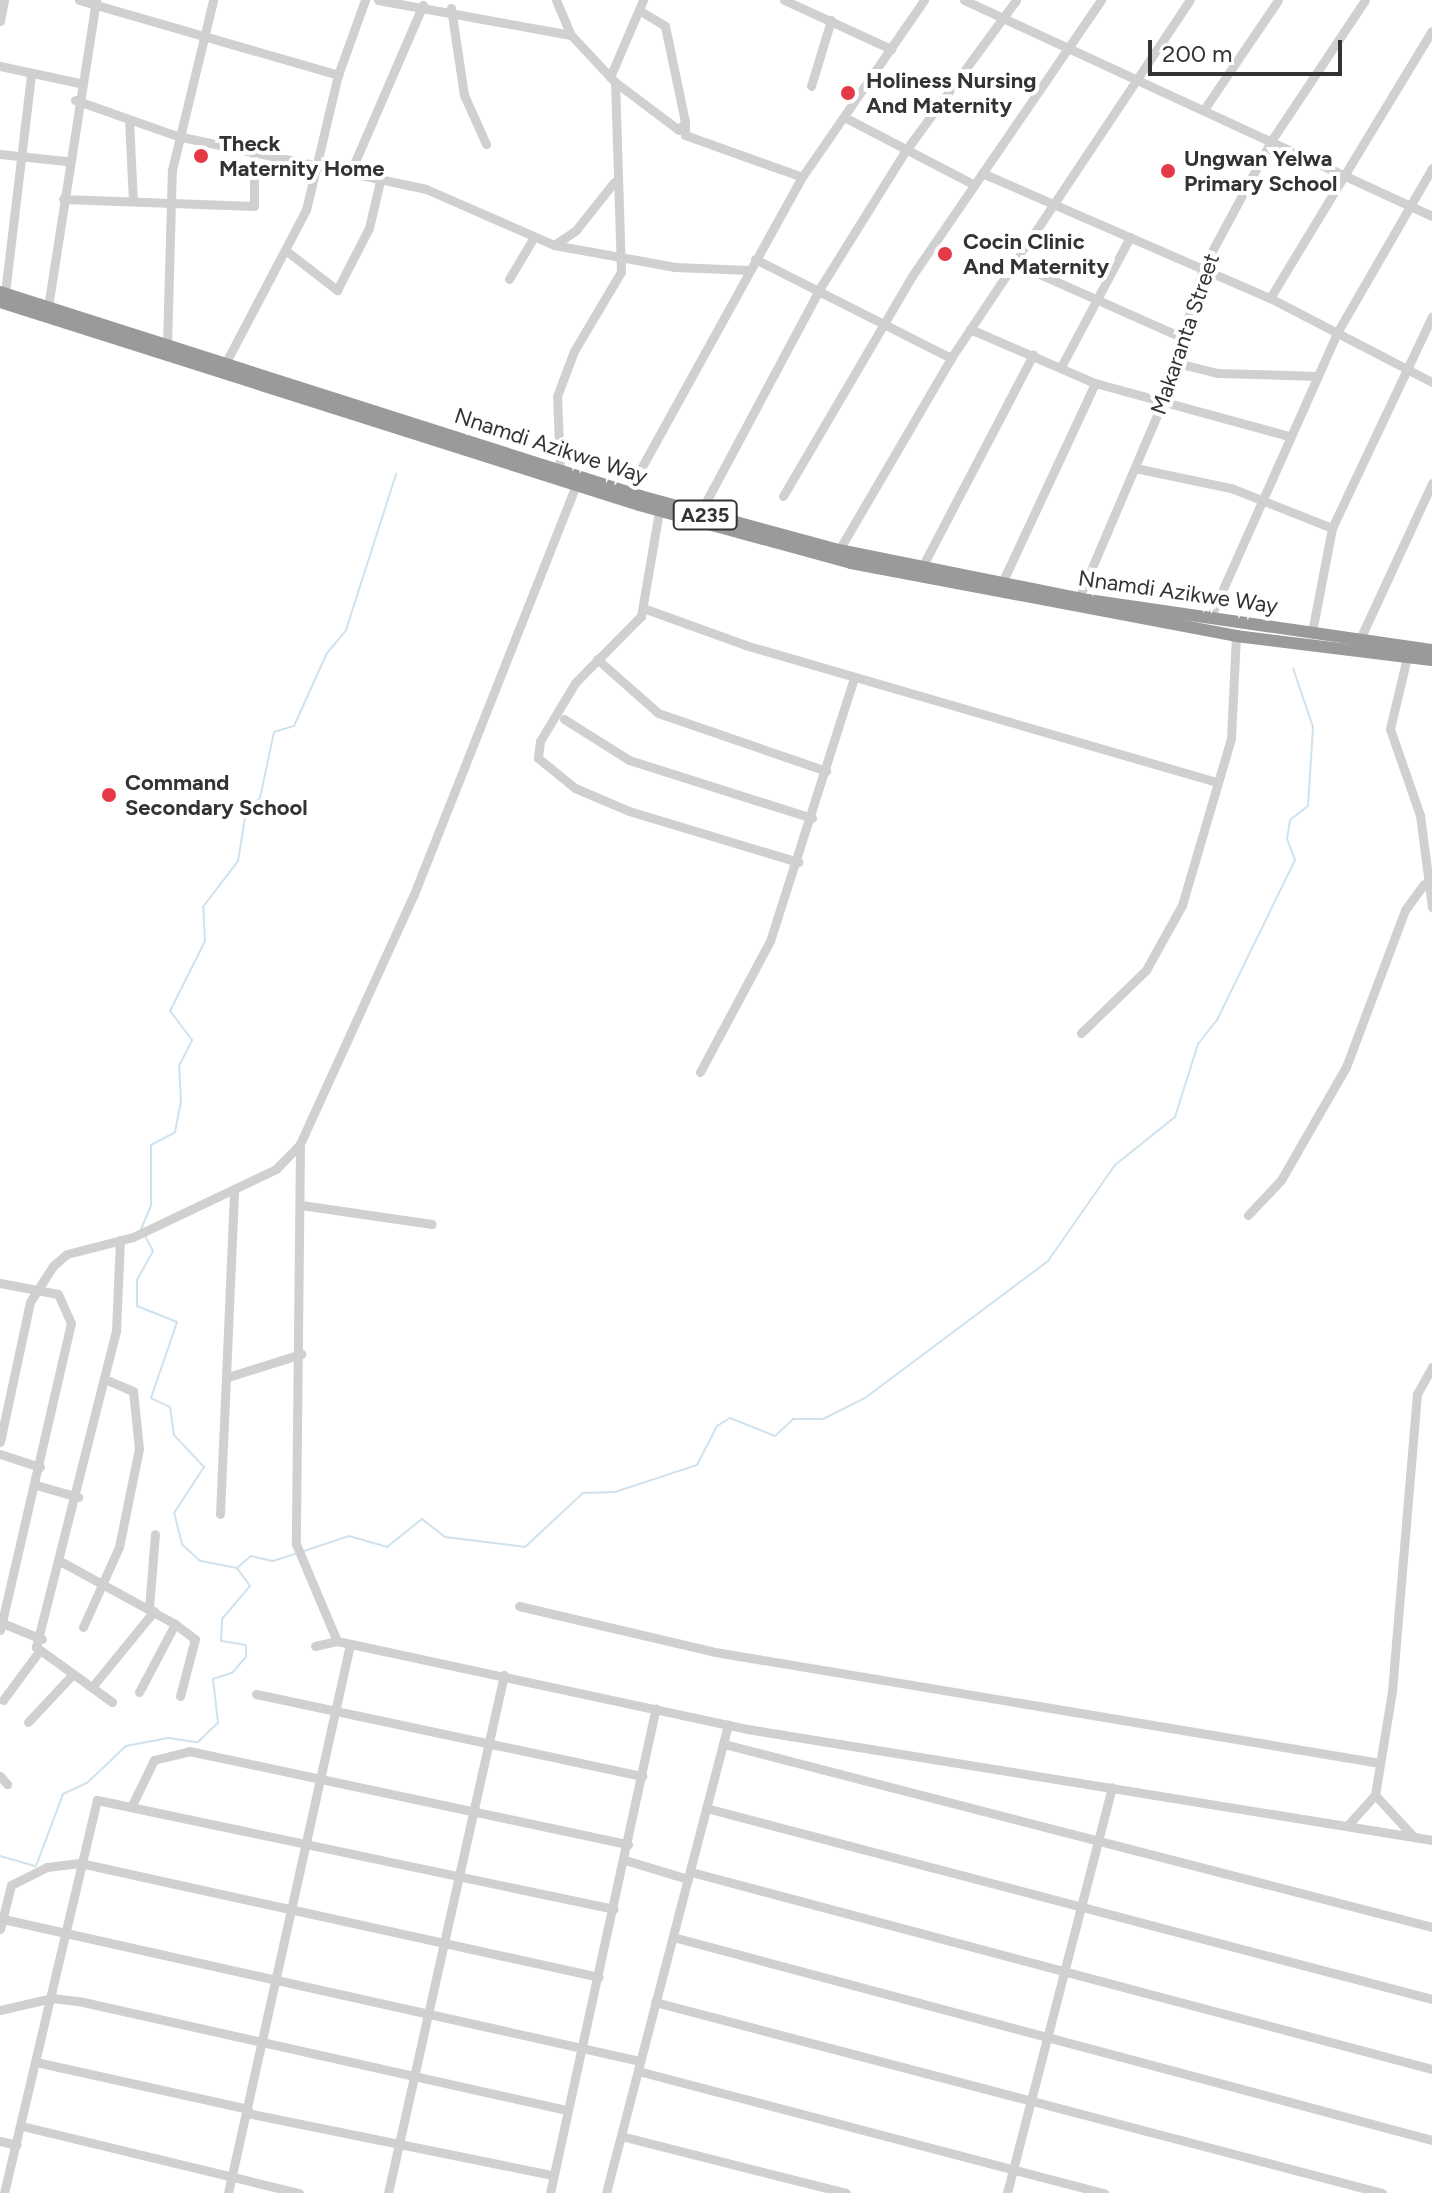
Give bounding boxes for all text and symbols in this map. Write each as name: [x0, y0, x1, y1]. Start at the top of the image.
scale bar: [1152, 24, 1346, 74]
text: 200 m: [1162, 39, 1233, 68]
place label: Holiness Nursing And Maternity: [866, 67, 1036, 118]
marker: Holiness Nursing And Maternity: [837, 82, 859, 104]
place label: Theck Maternity Home: [219, 130, 384, 182]
marker: Theck Maternity Home: [190, 145, 212, 167]
place label: Ungwan Yelwa Primary School: [1184, 145, 1337, 196]
marker: Ungwan Yelwa Primary School: [1159, 162, 1177, 180]
place label: Cocin Clinic And Maternity: [963, 228, 1109, 280]
marker: Cocin Clinic And Maternity: [934, 243, 956, 265]
street label: Makaranta Street: [1145, 250, 1225, 418]
street label: Nnamdi Azikwe Way: [451, 402, 651, 490]
road number: A235: [671, 499, 739, 531]
street label: Nnamdi Azikwe Way: [1076, 565, 1280, 619]
place label: Command Secondary School: [125, 769, 308, 820]
marker: Command Secondary School: [100, 786, 118, 804]

